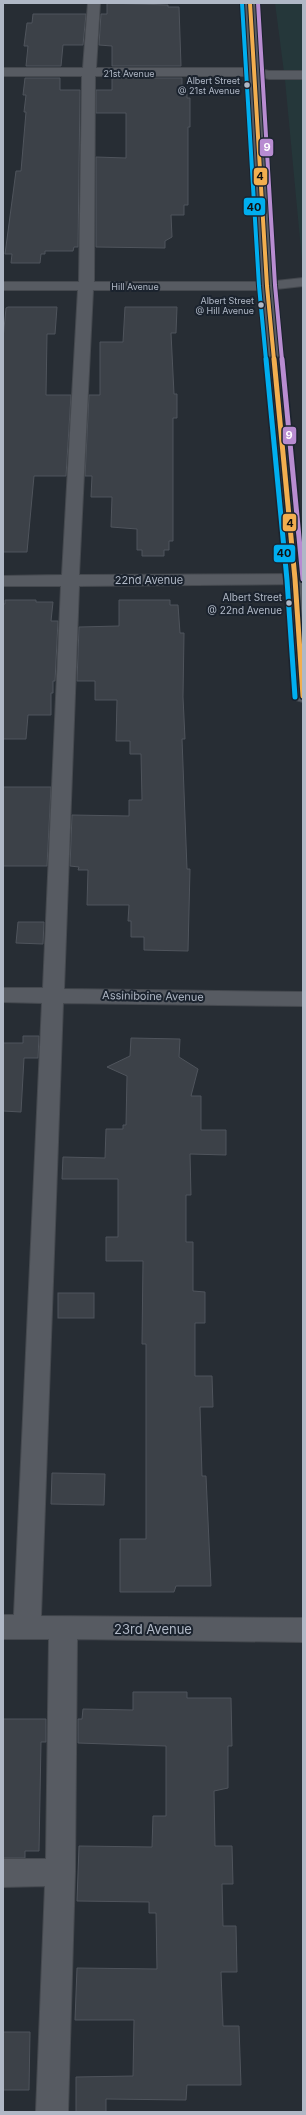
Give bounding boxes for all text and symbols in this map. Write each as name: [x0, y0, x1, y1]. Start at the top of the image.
street label: 21st Avenue: [104, 68, 155, 79]
place label: Albert Street @ 21st Avenue: [178, 75, 240, 96]
marker: Albert Street @ 21st Avenue: [242, 80, 252, 90]
line badge: 9: [259, 138, 274, 157]
text: 9: [263, 140, 271, 154]
line badge: 4: [253, 167, 268, 186]
text: 4: [256, 169, 264, 183]
line badge: 40: [243, 197, 266, 216]
text: 40: [247, 200, 261, 214]
street label: Hill Avenue: [111, 281, 159, 292]
place label: Albert Street @ Hill Avenue: [195, 295, 254, 316]
marker: Albert Street @ Hill Avenue: [256, 300, 266, 310]
line badge: 9: [282, 426, 297, 445]
text: 9: [285, 428, 293, 442]
line badge: 4: [282, 513, 297, 532]
text: 4: [286, 516, 294, 530]
line badge: 40: [273, 544, 296, 563]
text: 40: [277, 546, 291, 560]
street label: 22nd Avenue: [115, 573, 183, 587]
place label: Albert Street @ 22nd Avenue: [207, 591, 283, 616]
marker: Albert Street @ 22nd Avenue: [284, 598, 294, 608]
street label: Assiniboine Avenue: [102, 988, 204, 1004]
street label: 23rd Avenue: [114, 1621, 192, 1637]

